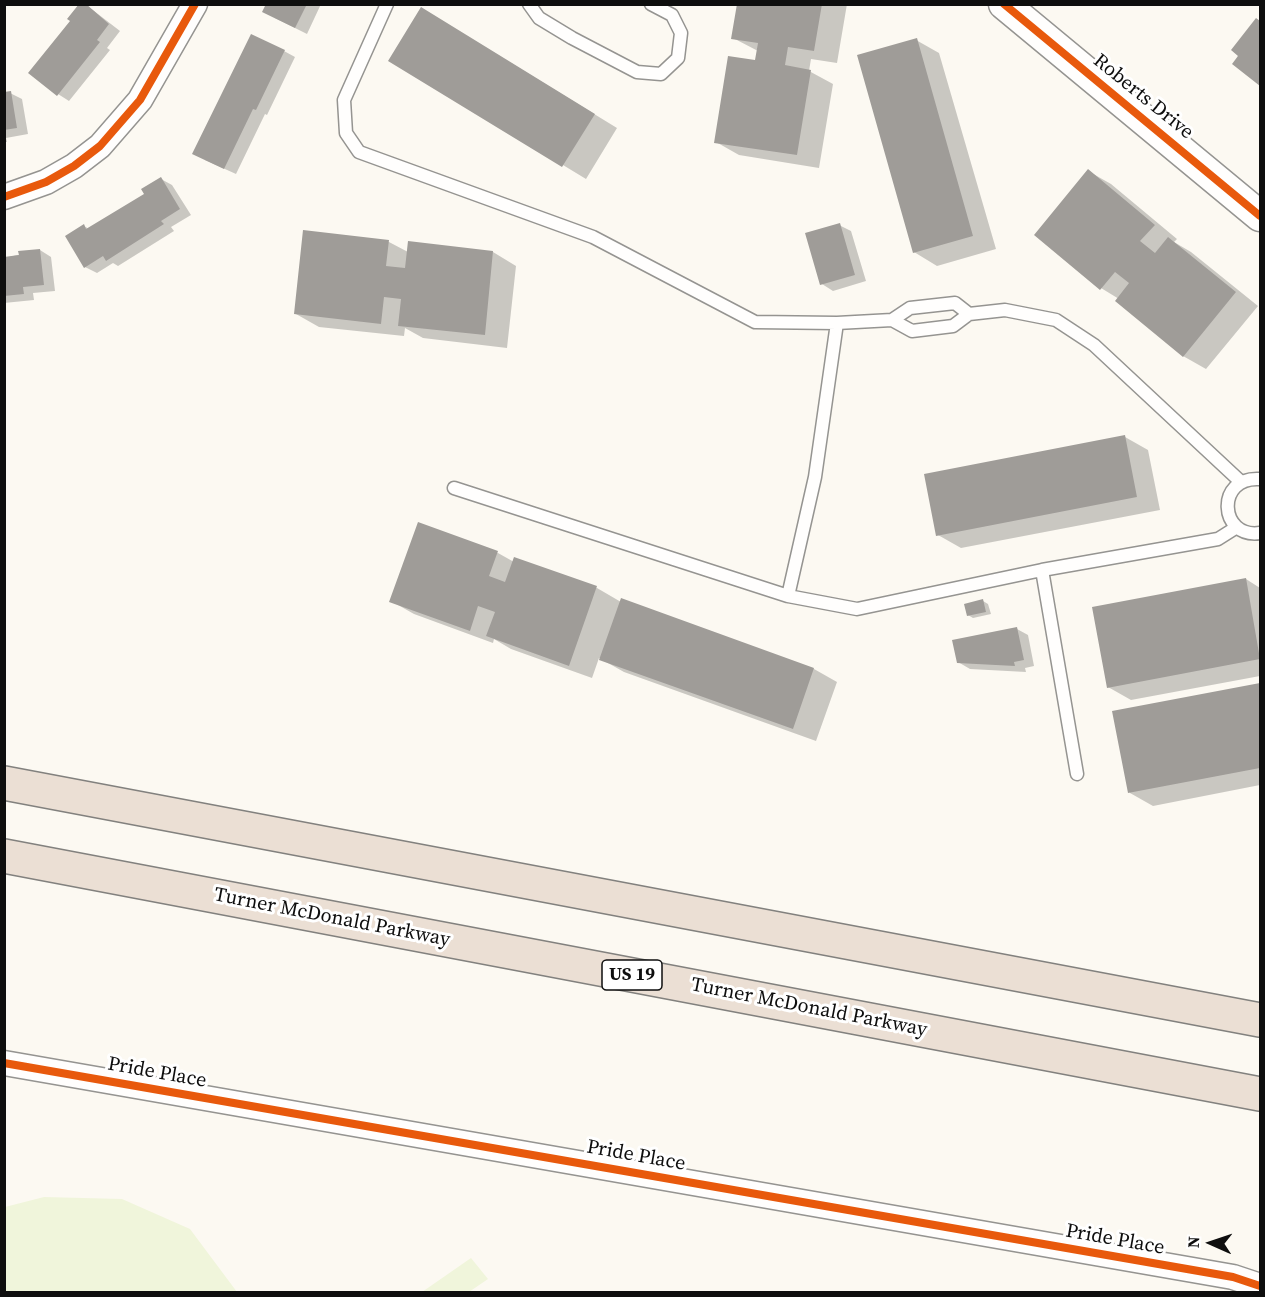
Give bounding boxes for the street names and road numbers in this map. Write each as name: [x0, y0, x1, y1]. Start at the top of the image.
street label: Roberts Drive: [1088, 49, 1198, 145]
street label: Turner McDonald Parkway: [212, 883, 452, 953]
road number: US 19: [602, 960, 662, 990]
street label: Turner McDonald Parkway: [689, 973, 929, 1043]
street label: Pride Place: [106, 1053, 208, 1093]
street label: Pride Place: [585, 1136, 687, 1176]
street label: Pride Place: [1064, 1220, 1166, 1260]

